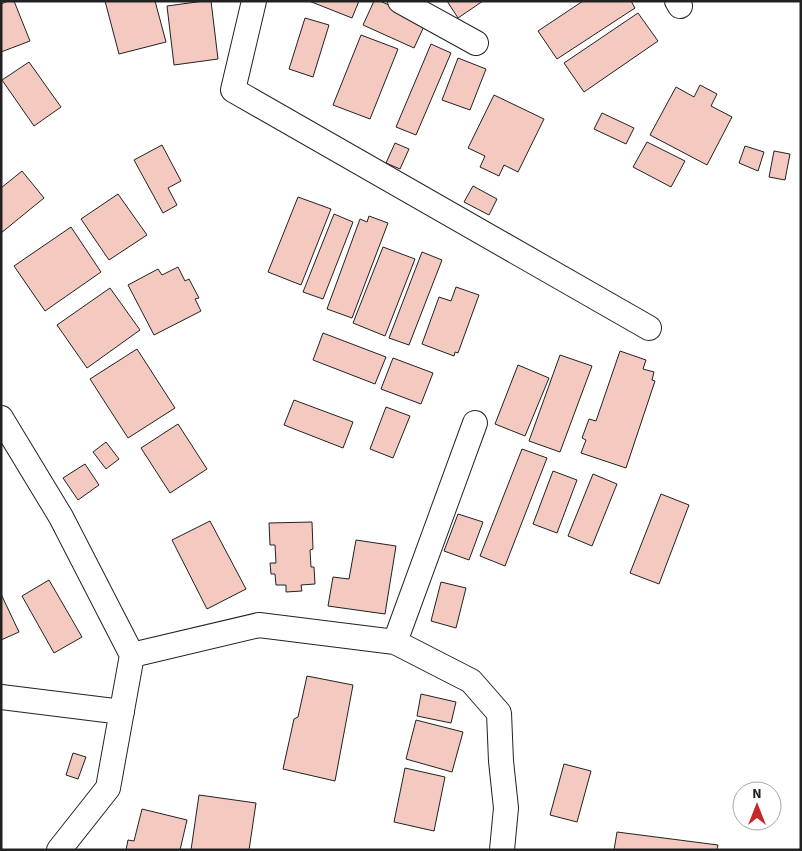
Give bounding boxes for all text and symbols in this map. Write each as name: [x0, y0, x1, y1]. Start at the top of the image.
north arrow: [732, 781, 782, 831]
text: N: [752, 784, 762, 804]

